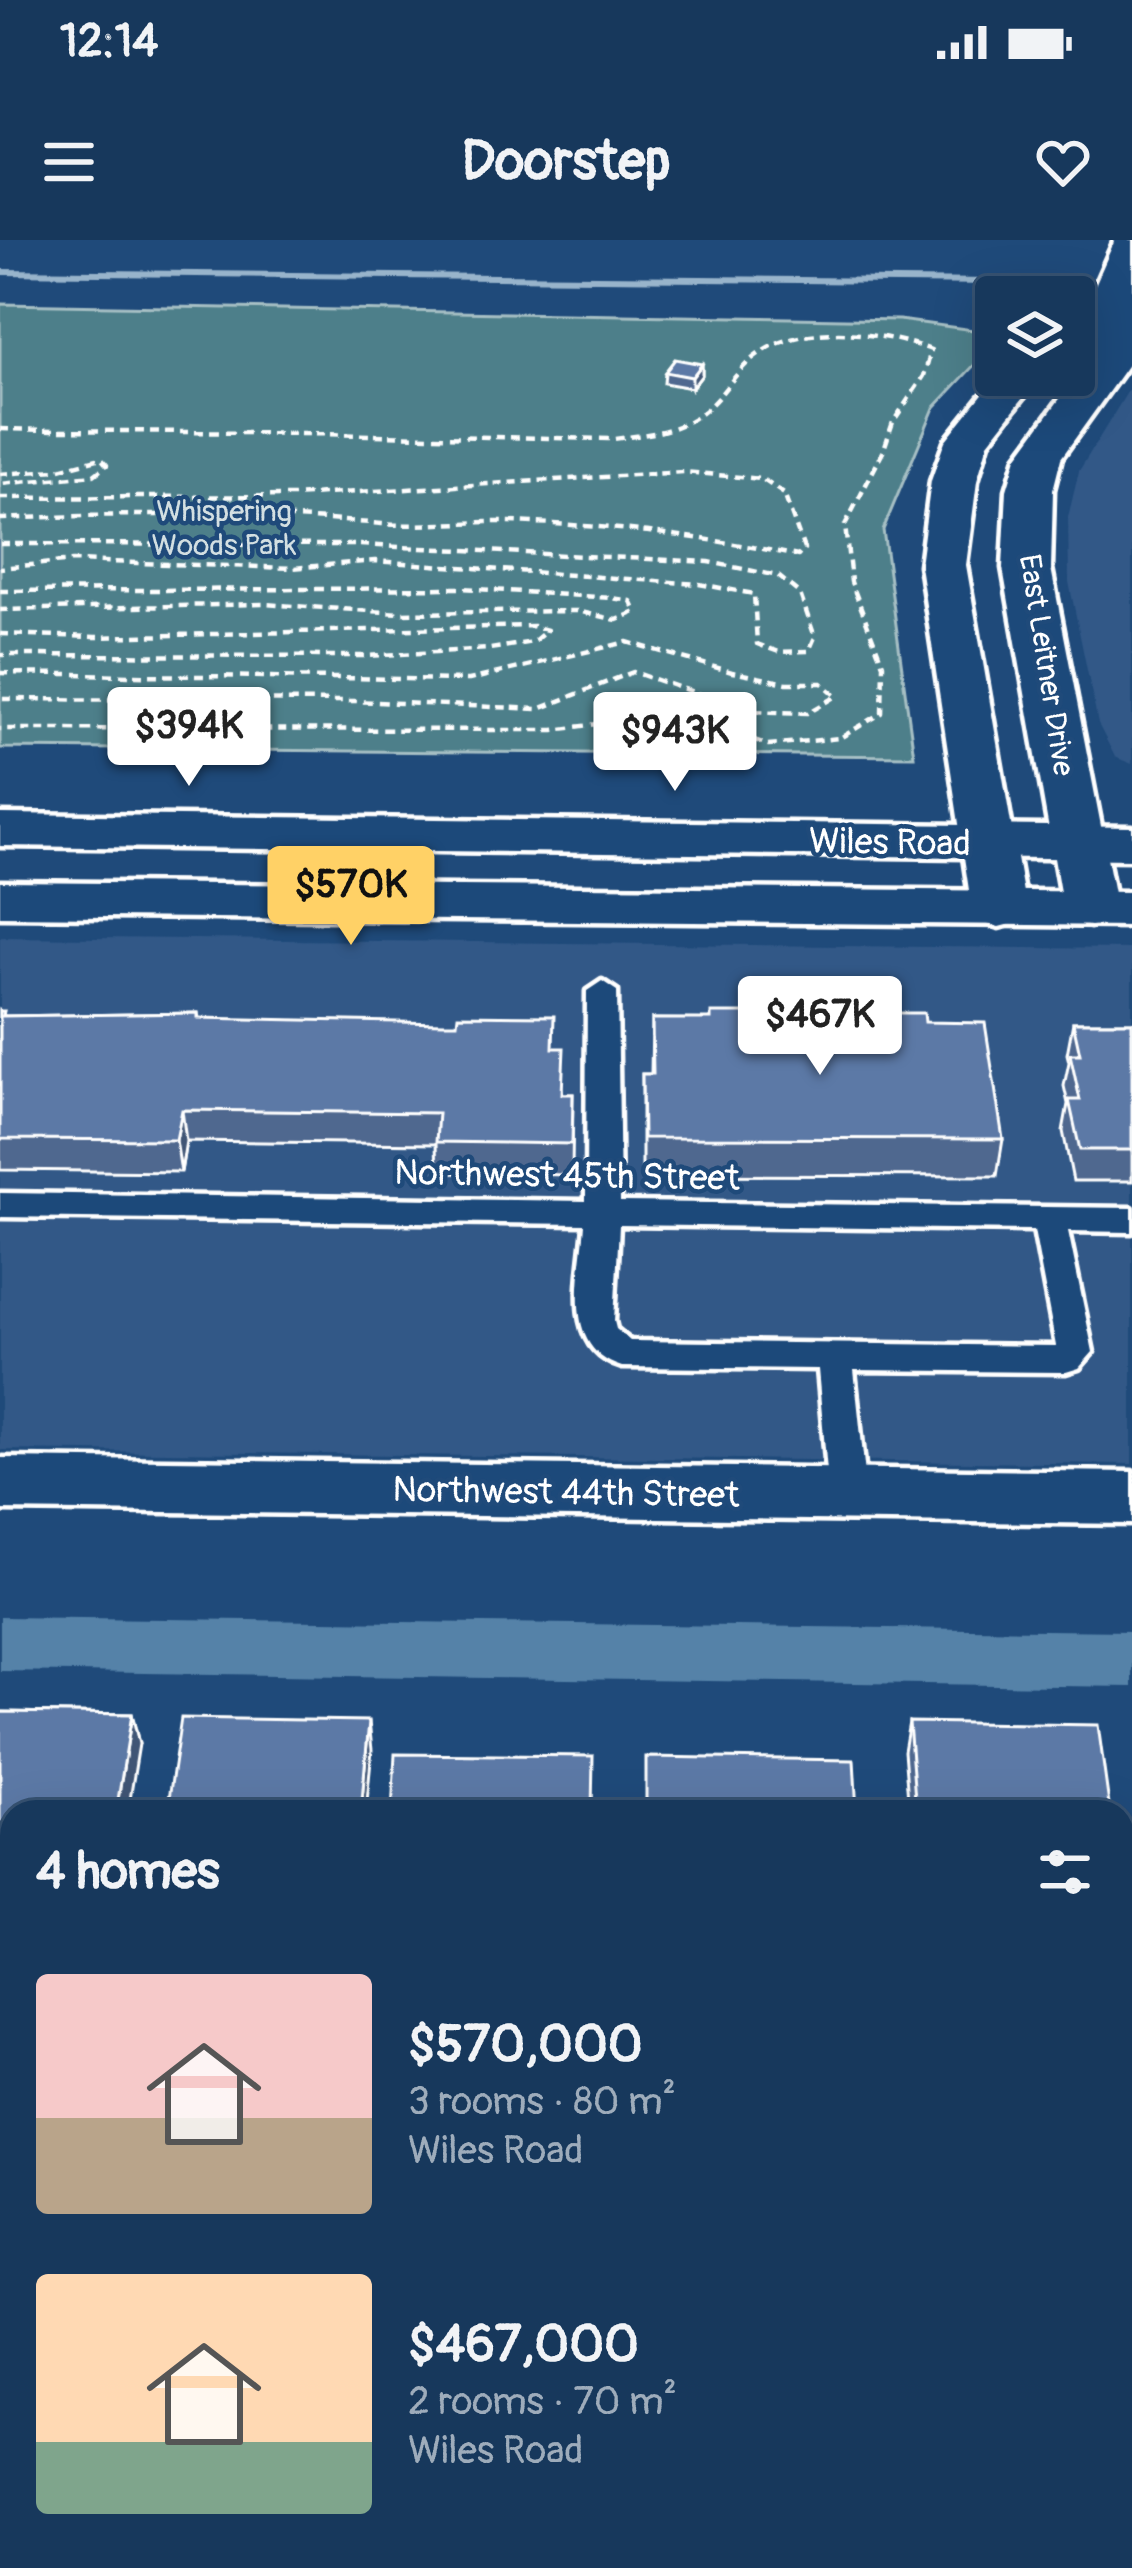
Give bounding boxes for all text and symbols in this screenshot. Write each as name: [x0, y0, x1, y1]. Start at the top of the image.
text: 12:14: [60, 14, 158, 70]
text: Doorstep: [461, 128, 671, 196]
icon: menu: [36, 129, 102, 195]
icon: heart: [1030, 129, 1096, 195]
map controls: [975, 276, 1095, 396]
button: layers: [975, 276, 1095, 396]
park label: Whispering Woods Park: [151, 493, 297, 564]
street label: East Leitner Drive: [1011, 552, 1082, 779]
pin: $394K: [105, 687, 273, 789]
pin: $943K: [591, 692, 759, 794]
text: $394K: [134, 701, 244, 750]
text: $943K: [620, 706, 730, 755]
street label: Wiles Road: [809, 819, 971, 866]
pin: $570K: [267, 846, 435, 948]
text: $570K: [294, 860, 408, 909]
pin: $467K: [736, 976, 904, 1078]
text: $467K: [765, 990, 875, 1039]
street label: Northwest 45th Street: [394, 1150, 741, 1201]
street label: Northwest 44th Street: [392, 1467, 740, 1518]
icon: filters: [1032, 1839, 1098, 1905]
text: 4 homes: [36, 1840, 220, 1904]
text: $570,000: [408, 2013, 643, 2077]
icon: home: [132, 2022, 276, 2166]
text: 3 rooms · 80 m²: [408, 2077, 676, 2126]
text: Wiles Road: [408, 2126, 583, 2175]
text: $467,000: [408, 2313, 639, 2377]
icon: home: [132, 2322, 276, 2466]
text: 2 rooms · 70 m²: [408, 2377, 677, 2426]
text: Wiles Road: [408, 2426, 583, 2475]

